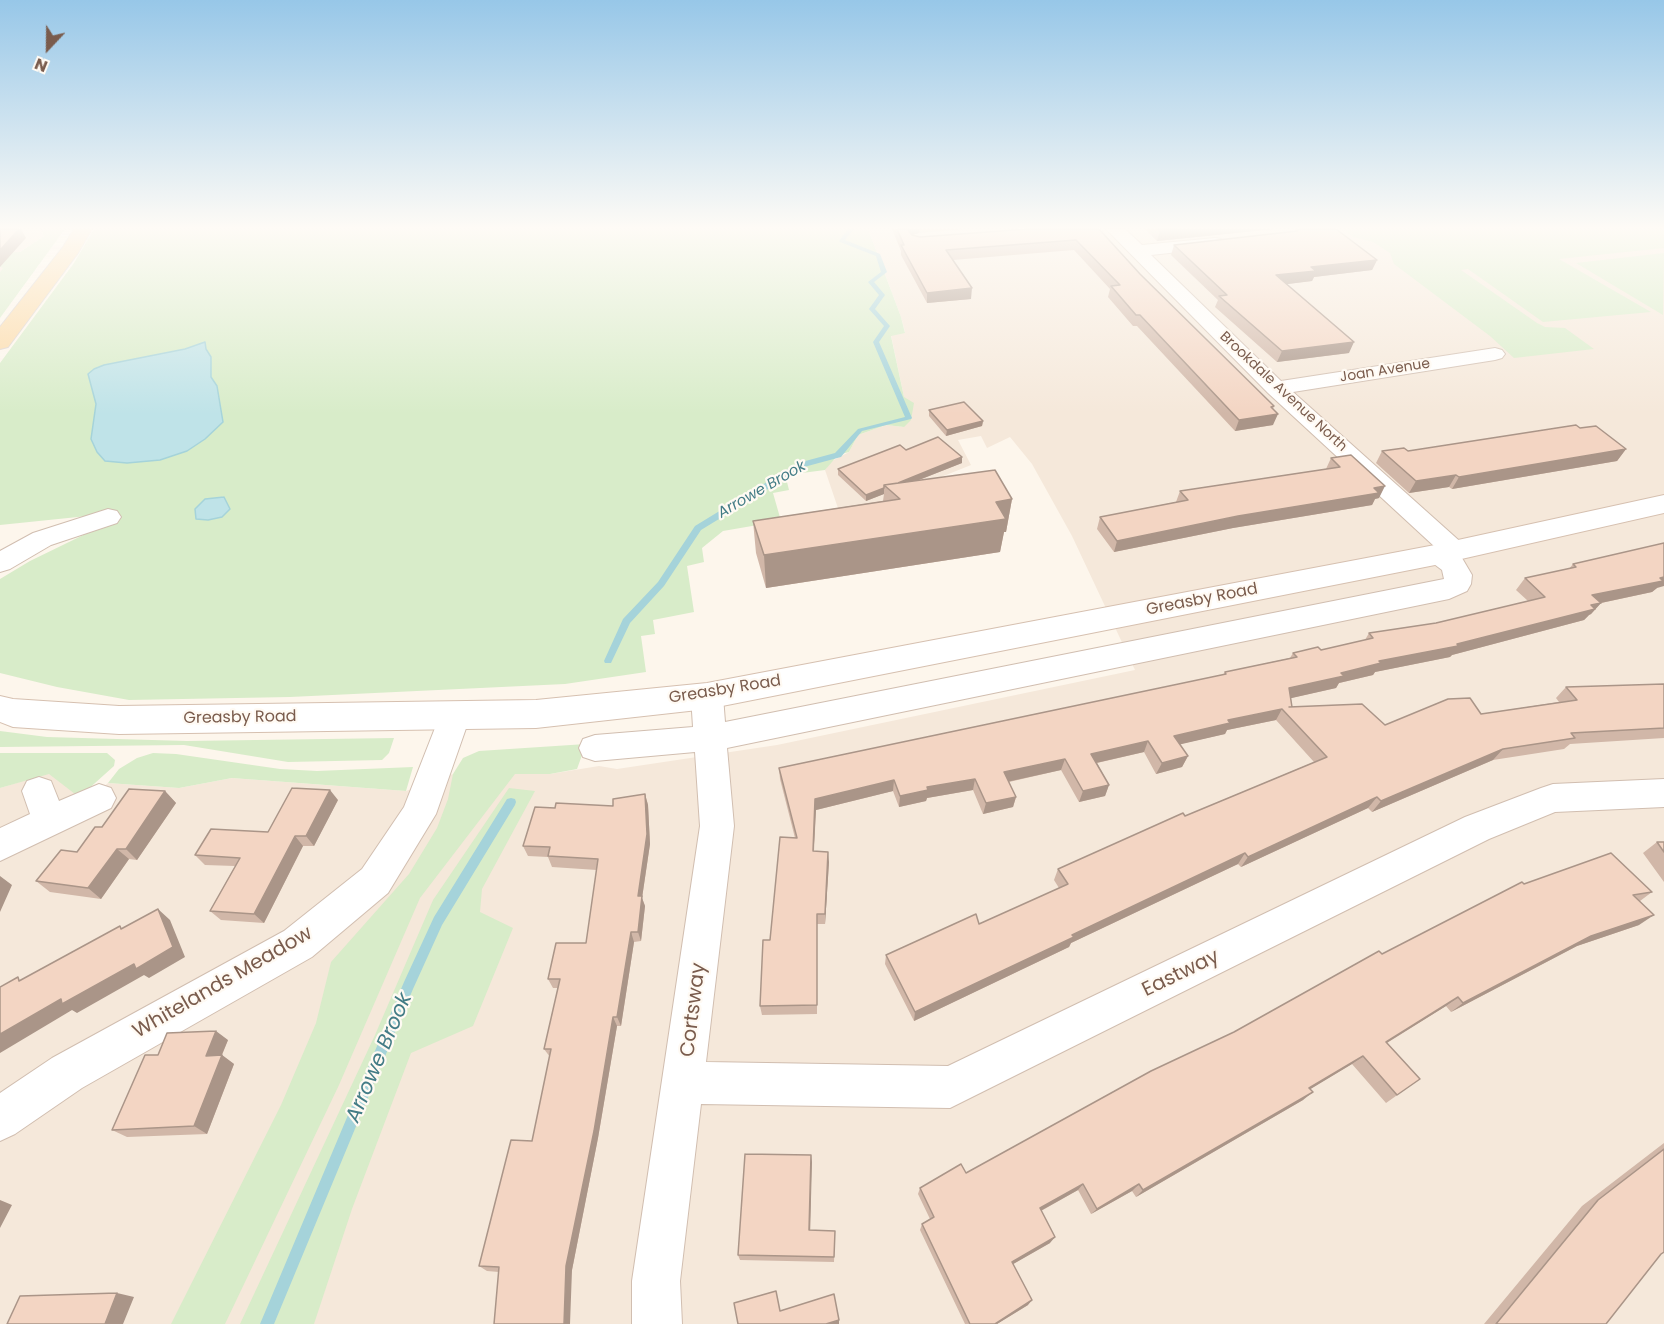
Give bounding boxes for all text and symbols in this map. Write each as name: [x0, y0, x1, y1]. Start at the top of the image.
north arrow: [18, 18, 78, 78]
text: N: [31, 52, 51, 78]
street label: Brookdale Avenue North: [1216, 329, 1350, 455]
street label: Joan Avenue: [1339, 356, 1431, 386]
water label: Arrowe Brook: [715, 458, 809, 522]
street label: Greasby Road: [1145, 580, 1259, 620]
street label: Greasby Road: [668, 672, 782, 708]
street label: Greasby Road: [183, 707, 297, 729]
street label: Whitelands Meadow: [129, 922, 317, 1044]
street label: Eastway: [1139, 945, 1223, 1003]
street label: Cortsway: [676, 962, 712, 1058]
water label: Arrowe Brook: [341, 989, 419, 1127]

